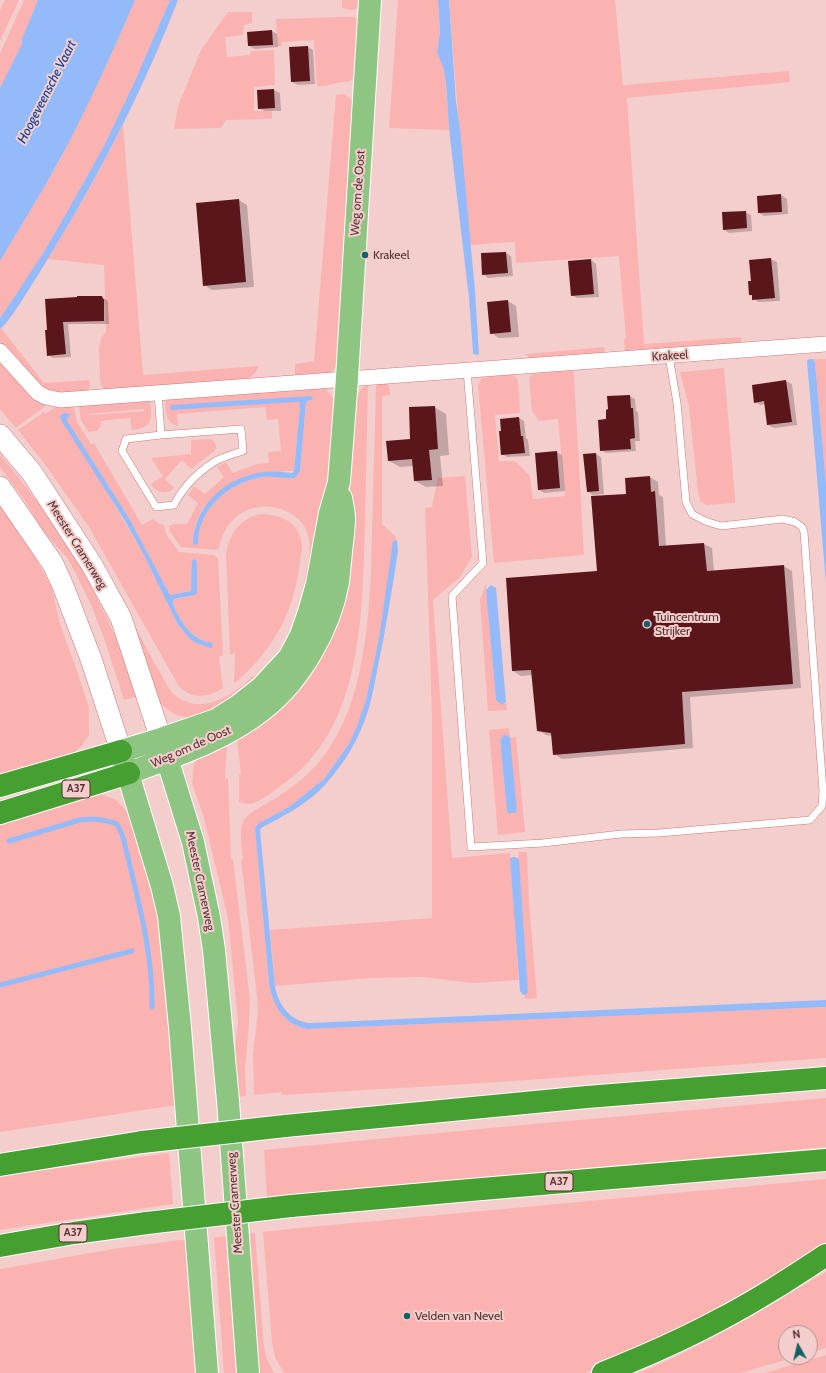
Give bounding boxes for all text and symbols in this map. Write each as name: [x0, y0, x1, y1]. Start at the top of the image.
water label: Hoogeveensche Vaart: [14, 38, 80, 146]
street label: Weg om de Oost: [348, 150, 368, 236]
place label: Krakeel: [373, 248, 409, 262]
marker: Krakeel: [360, 250, 370, 260]
street label: Krakeel: [651, 348, 689, 364]
street label: Meester Cramerweg: [44, 498, 110, 592]
place label: Tuincentrum Strijker: [655, 610, 719, 638]
marker: Tuincentrum Strijker: [642, 619, 652, 629]
street label: Weg om de Oost: [149, 723, 233, 771]
road number: A37: [62, 780, 90, 798]
street label: Meester Cramerweg: [182, 830, 218, 932]
street label: Meester Cramerweg: [224, 1152, 246, 1254]
road number: A37: [545, 1173, 573, 1191]
road number: A37: [59, 1224, 87, 1242]
place label: Velden van Nevel: [415, 1309, 503, 1323]
marker: Velden van Nevel: [402, 1311, 412, 1321]
north arrow: [778, 1325, 818, 1365]
text: N: [792, 1327, 801, 1342]

